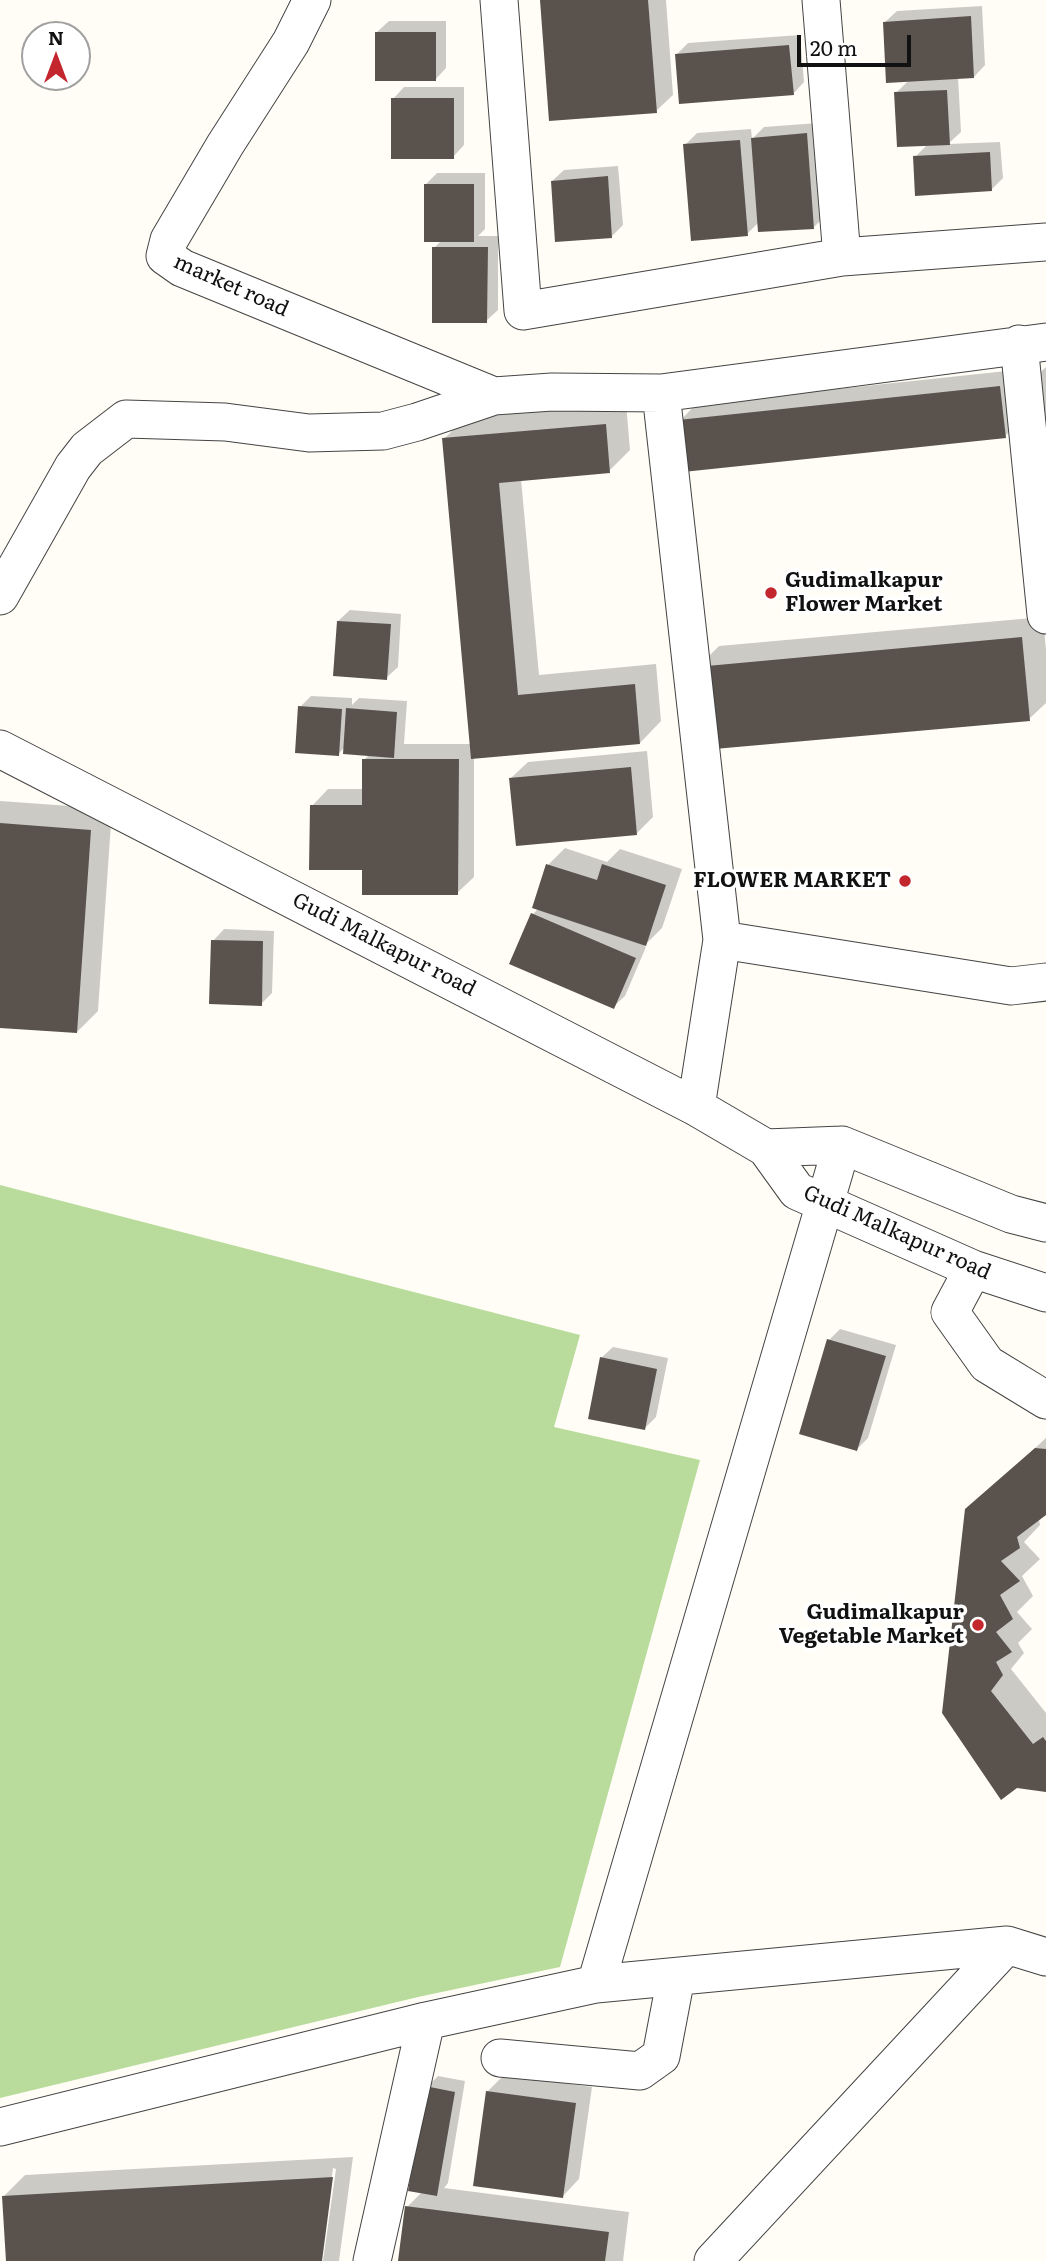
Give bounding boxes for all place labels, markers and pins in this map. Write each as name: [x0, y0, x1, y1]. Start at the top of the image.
place label: Gudimalkapur Flower Market: [785, 568, 943, 618]
marker: Gudimalkapur Flower Market: [763, 585, 779, 601]
place label: FLOWER MARKET: [693, 868, 891, 894]
marker: FLOWER MARKET: [897, 873, 913, 889]
place label: Gudimalkapur Vegetable Market: [779, 1600, 964, 1650]
marker: Gudimalkapur Vegetable Market: [970, 1617, 986, 1633]

